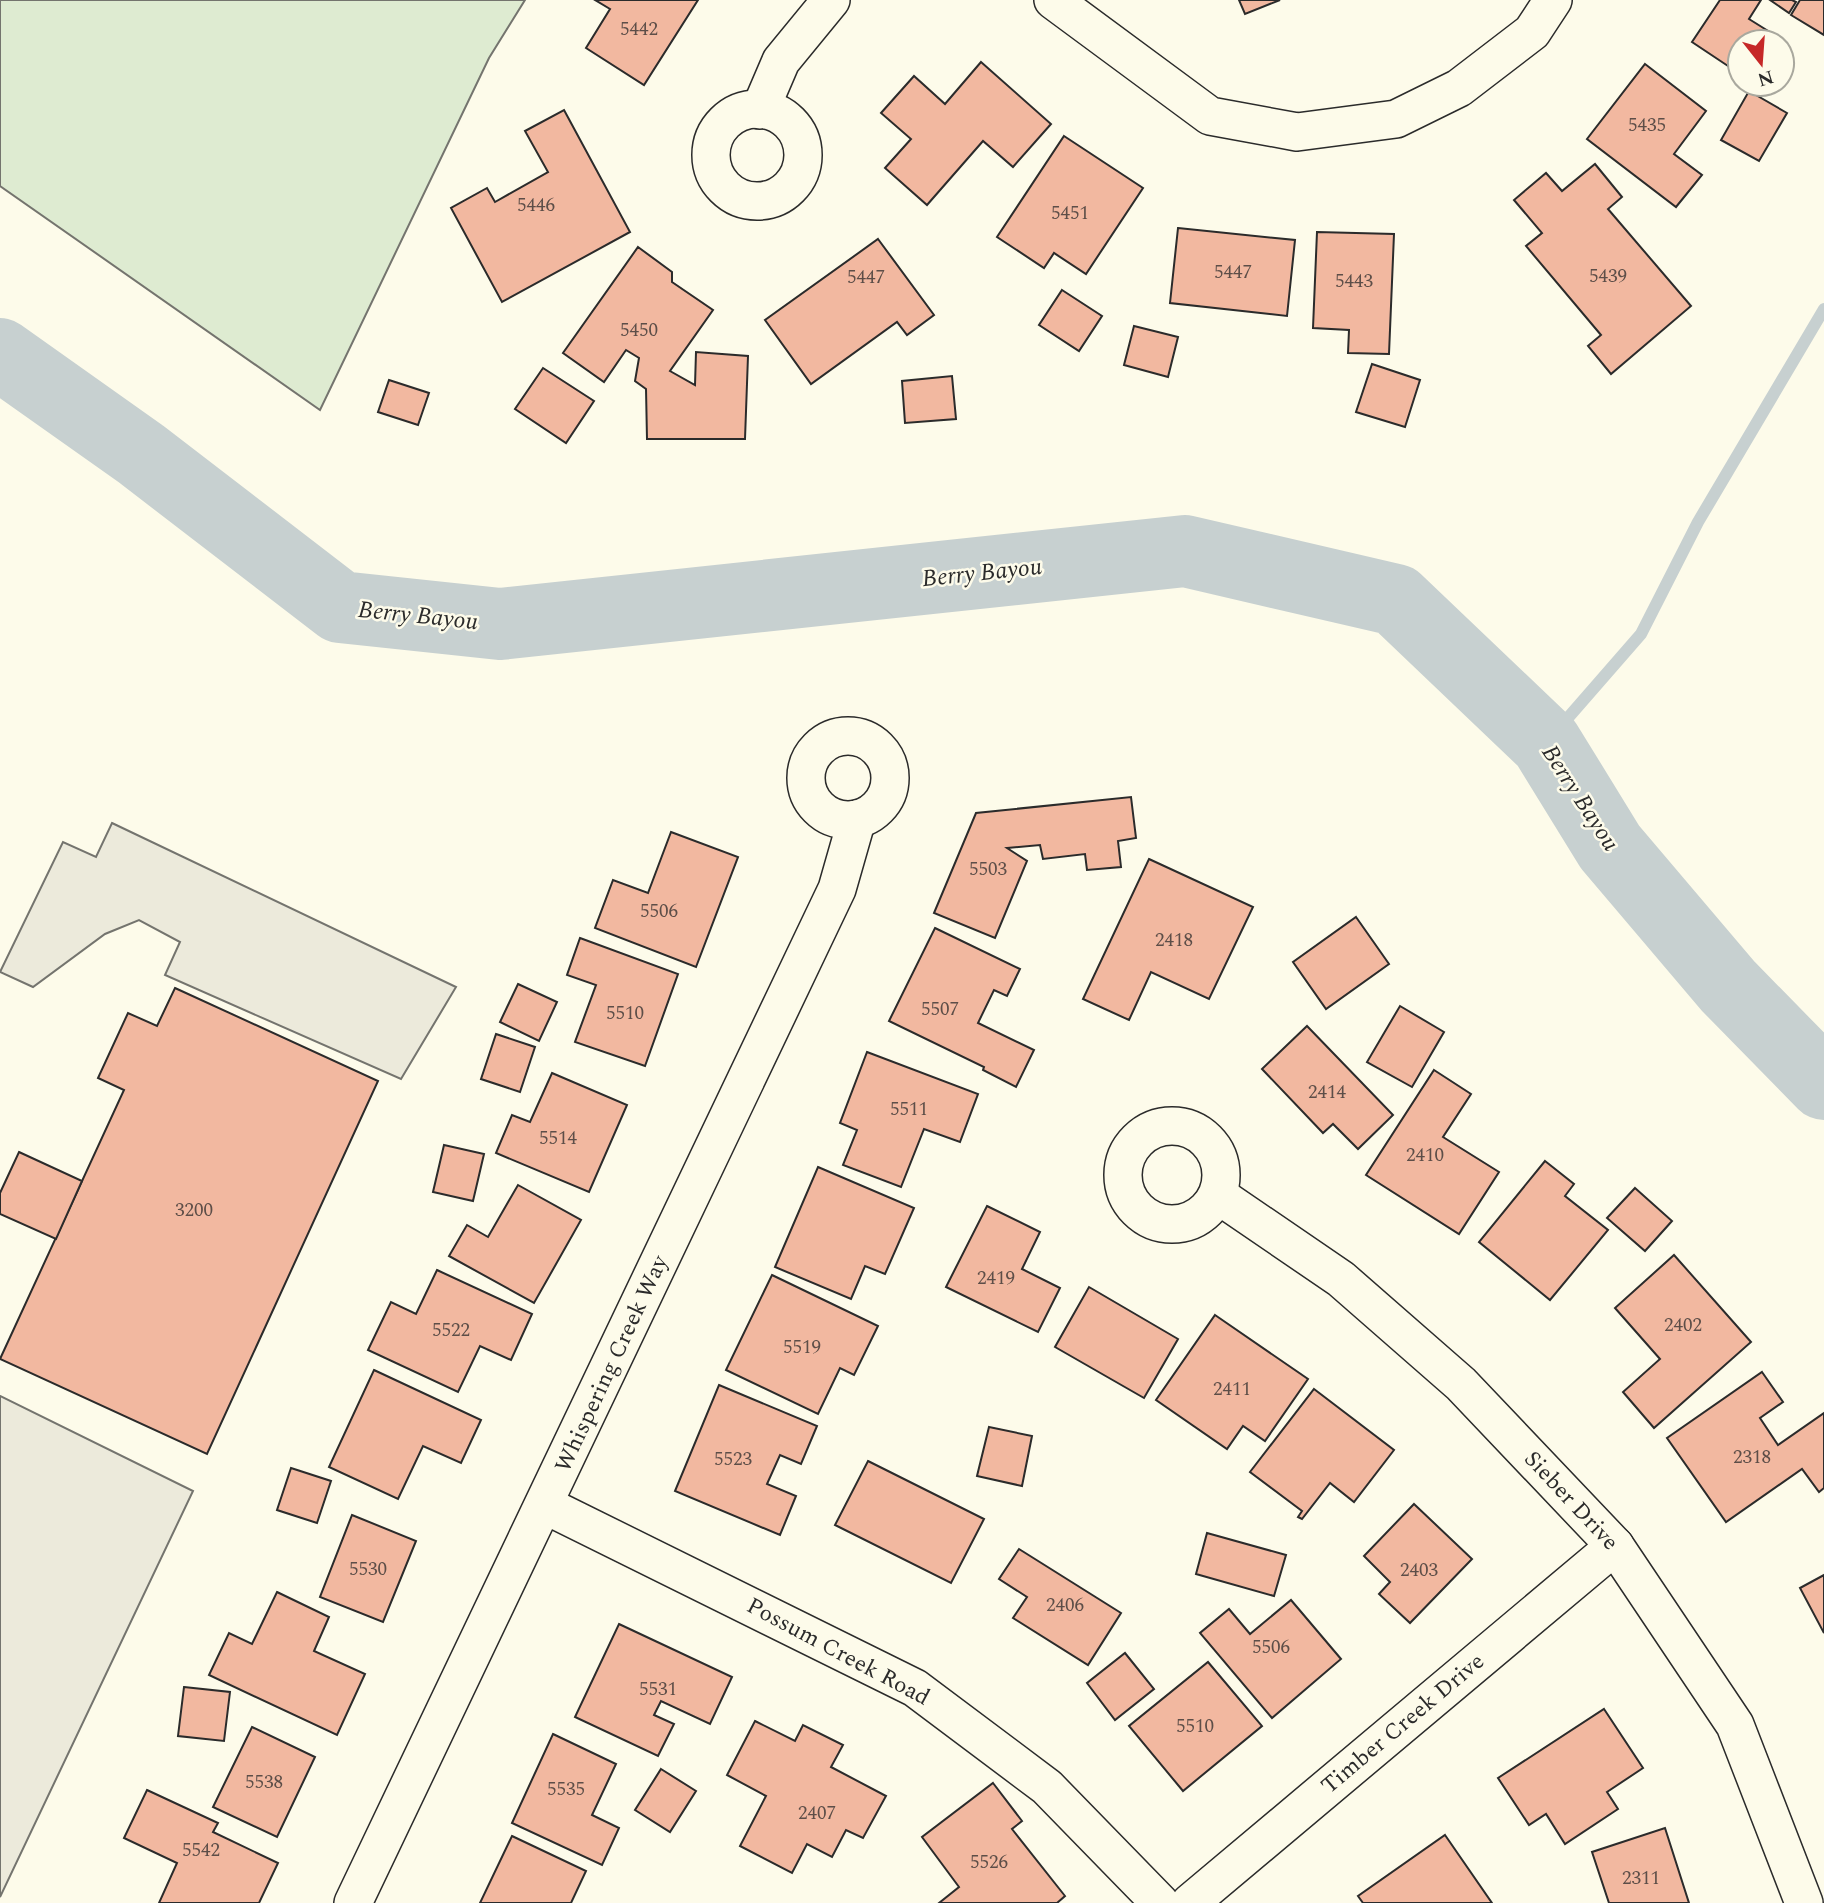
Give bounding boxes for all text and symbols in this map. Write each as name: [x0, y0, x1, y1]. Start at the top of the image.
house number: 5442: [620, 15, 658, 44]
north arrow: [1726, 28, 1796, 98]
text: N: [1754, 62, 1777, 94]
house number: 5435: [1628, 111, 1666, 140]
house number: 5446: [517, 191, 555, 220]
house number: 5451: [1051, 199, 1089, 228]
house number: 5447: [1214, 258, 1252, 287]
house number: 5439: [1589, 262, 1627, 291]
house number: 5447: [847, 263, 885, 292]
house number: 5443: [1335, 267, 1373, 296]
house number: 5450: [620, 316, 658, 345]
water label: Berry Bayou: [920, 549, 1044, 597]
water label: Berry Bayou: [356, 592, 480, 640]
water label: Berry Bayou: [1532, 738, 1628, 859]
house number: 5503: [969, 855, 1007, 884]
house number: 5506: [640, 897, 678, 926]
house number: 2418: [1155, 926, 1193, 955]
house number: 5507: [921, 995, 959, 1024]
house number: 5510: [606, 999, 644, 1028]
house number: 2414: [1308, 1078, 1346, 1107]
house number: 5511: [890, 1095, 928, 1124]
house number: 5514: [539, 1124, 577, 1153]
house number: 2410: [1406, 1141, 1444, 1170]
house number: 3200: [175, 1196, 213, 1225]
street label: Whispering Creek Way: [546, 1249, 678, 1478]
house number: 2419: [977, 1264, 1015, 1293]
house number: 2402: [1664, 1311, 1702, 1340]
house number: 5522: [432, 1316, 470, 1345]
house number: 5519: [783, 1333, 821, 1362]
house number: 2411: [1213, 1375, 1251, 1404]
street label: Sieber Drive: [1515, 1443, 1627, 1559]
house number: 2318: [1733, 1443, 1771, 1472]
house number: 5523: [714, 1445, 752, 1474]
house number: 5530: [349, 1555, 387, 1584]
house number: 2403: [1400, 1556, 1438, 1585]
street label: Possum Creek Road: [740, 1589, 936, 1715]
house number: 2406: [1046, 1591, 1084, 1620]
house number: 5506: [1252, 1633, 1290, 1662]
street label: Timber Creek Drive: [1314, 1645, 1492, 1803]
house number: 5531: [639, 1675, 677, 1704]
house number: 5510: [1176, 1712, 1214, 1741]
house number: 5538: [245, 1768, 283, 1797]
house number: 5535: [547, 1775, 585, 1804]
house number: 2407: [798, 1799, 836, 1828]
house number: 5542: [182, 1836, 220, 1865]
house number: 5526: [970, 1848, 1008, 1877]
house number: 2311: [1622, 1864, 1660, 1893]

